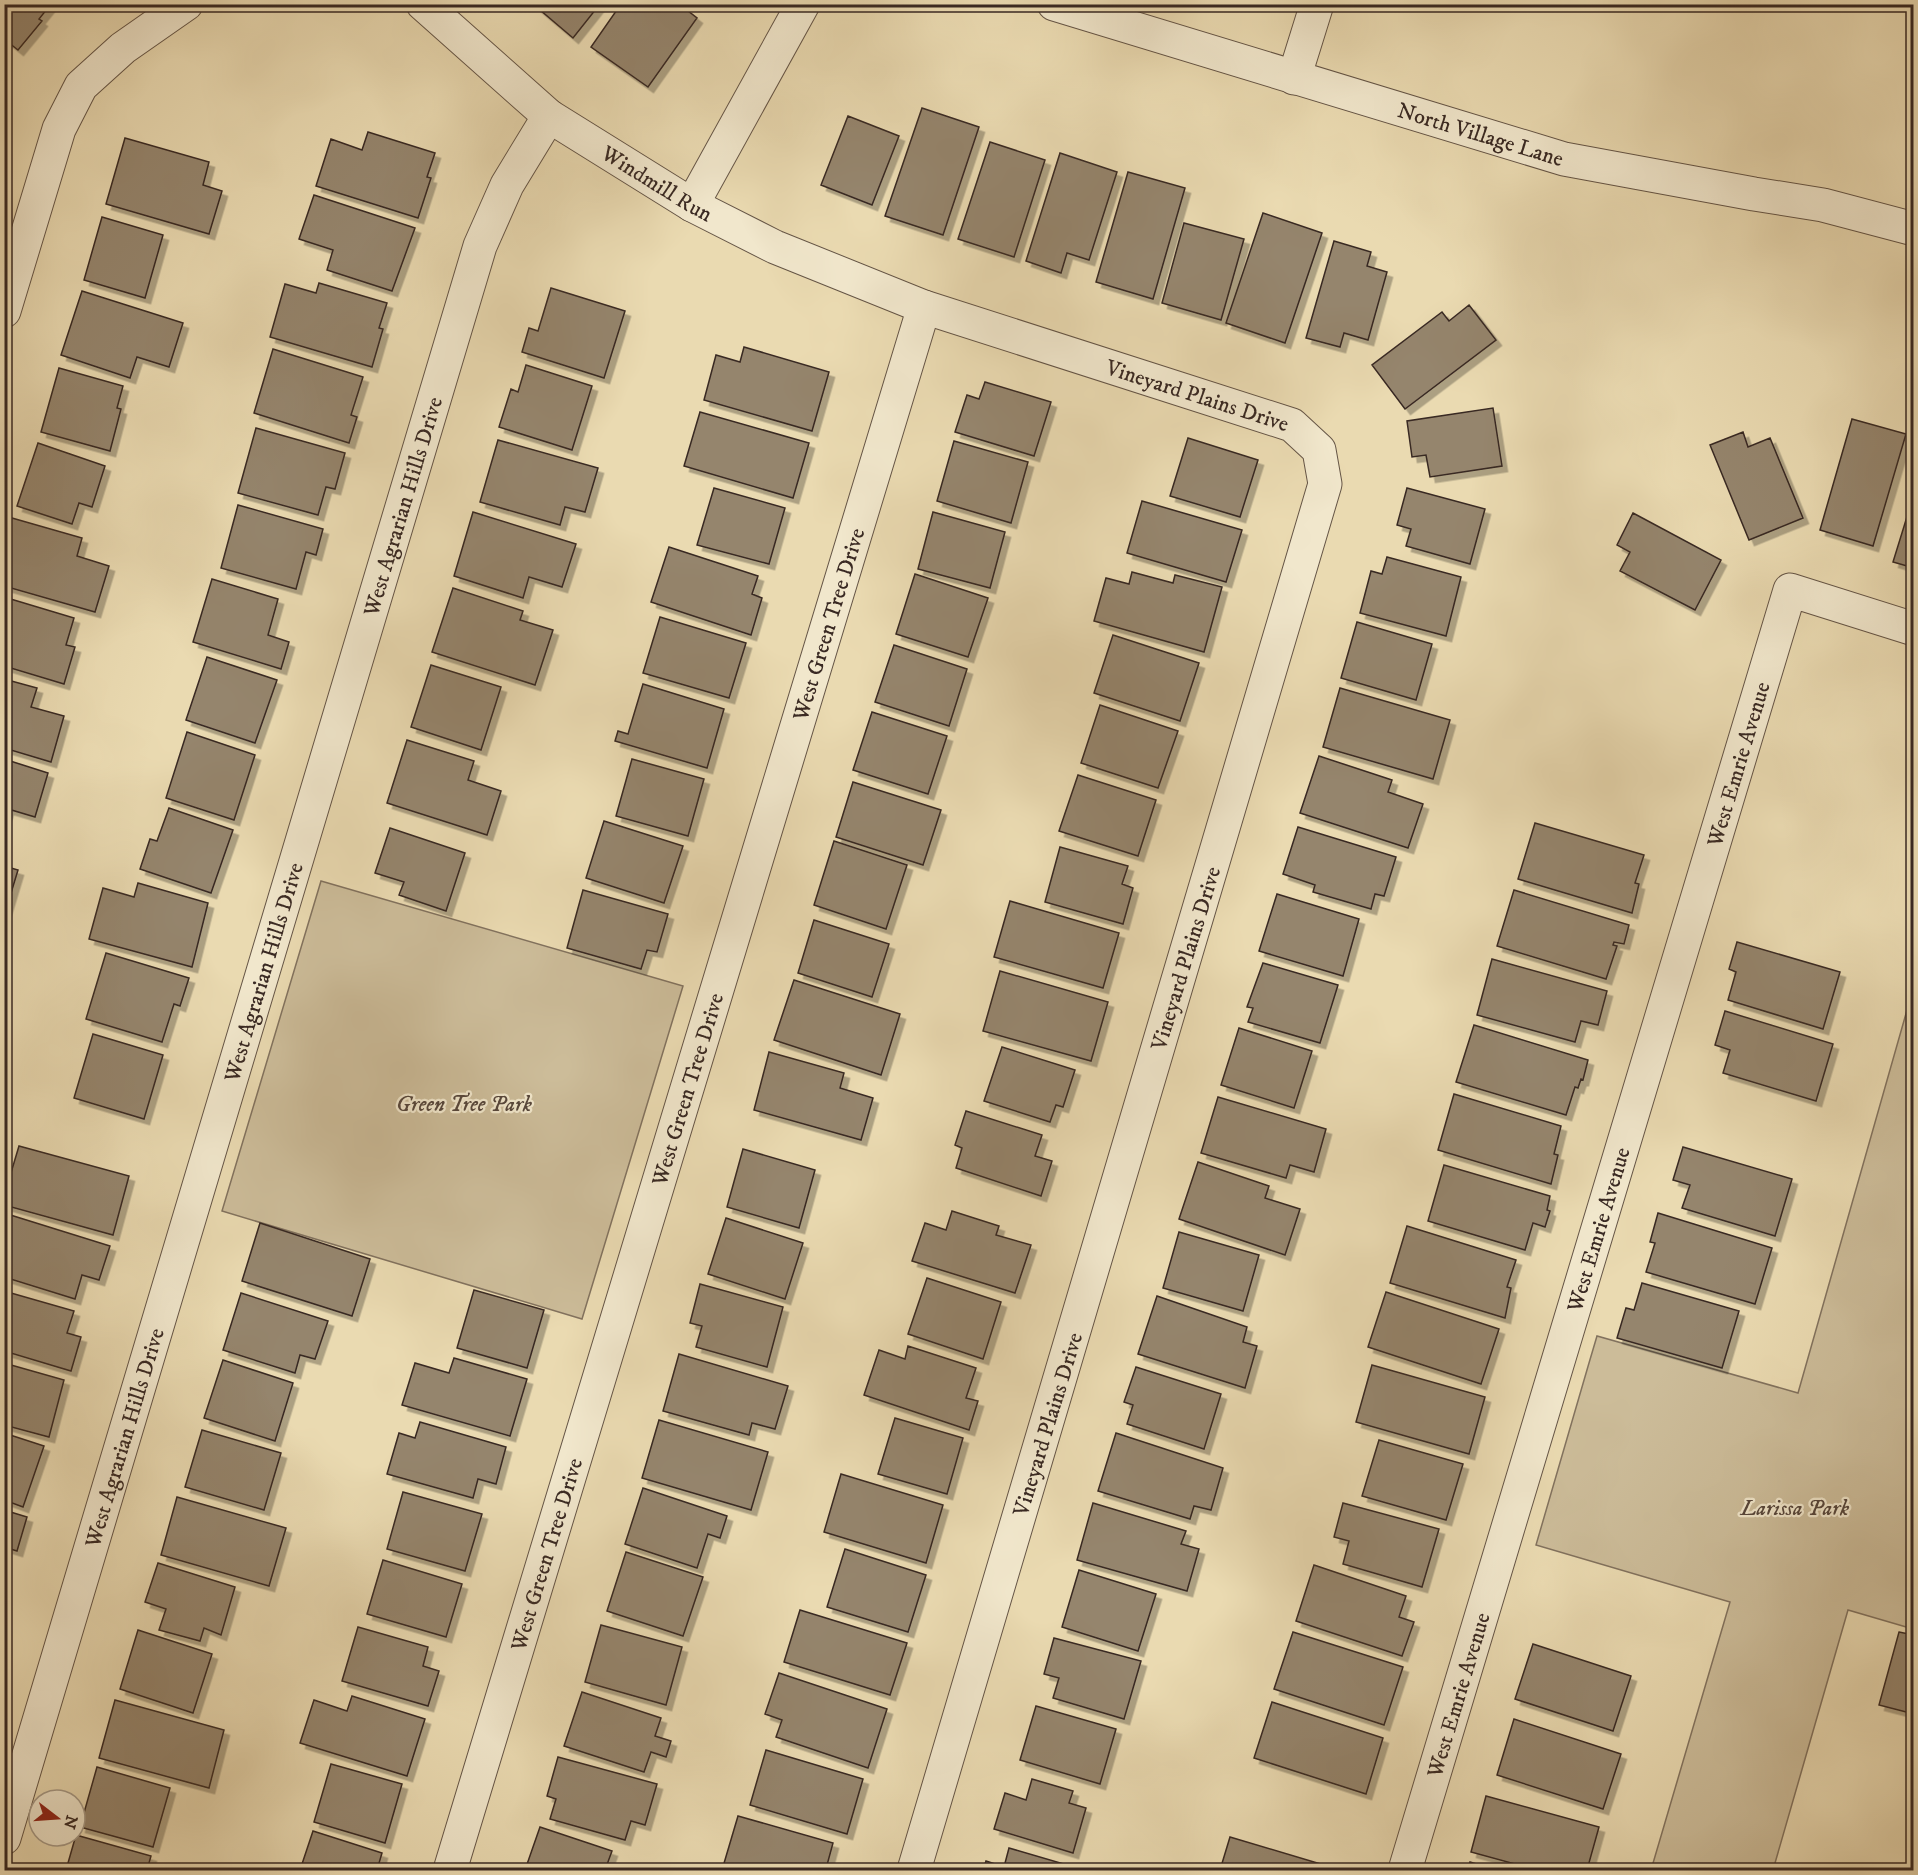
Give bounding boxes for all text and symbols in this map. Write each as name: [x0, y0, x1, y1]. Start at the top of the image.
street label: North Village Lane: [1394, 97, 1567, 173]
street label: Windmill Run: [595, 140, 717, 228]
street label: Vineyard Plains Drive: [1101, 354, 1292, 438]
street label: West Agrarian Hills Drive: [358, 394, 449, 621]
street label: West Green Tree Drive: [787, 525, 871, 725]
street label: West Emrie Avenue: [1701, 679, 1777, 851]
street label: West Agrarian Hills Drive: [219, 859, 310, 1086]
street label: Vineyard Plains Drive: [1145, 863, 1227, 1054]
street label: West Green Tree Drive: [646, 990, 730, 1190]
park label: Green Tree Park: [396, 1091, 533, 1118]
street label: West Emrie Avenue: [1561, 1144, 1637, 1316]
street label: West Agrarian Hills Drive: [79, 1325, 171, 1552]
street label: Vineyard Plains Drive: [1007, 1329, 1089, 1520]
street label: West Green Tree Drive: [505, 1455, 589, 1655]
park label: Larissa Park: [1739, 1495, 1850, 1522]
street label: West Emrie Avenue: [1421, 1610, 1497, 1782]
north arrow: [27, 1788, 87, 1848]
text: N: [59, 1813, 82, 1831]

